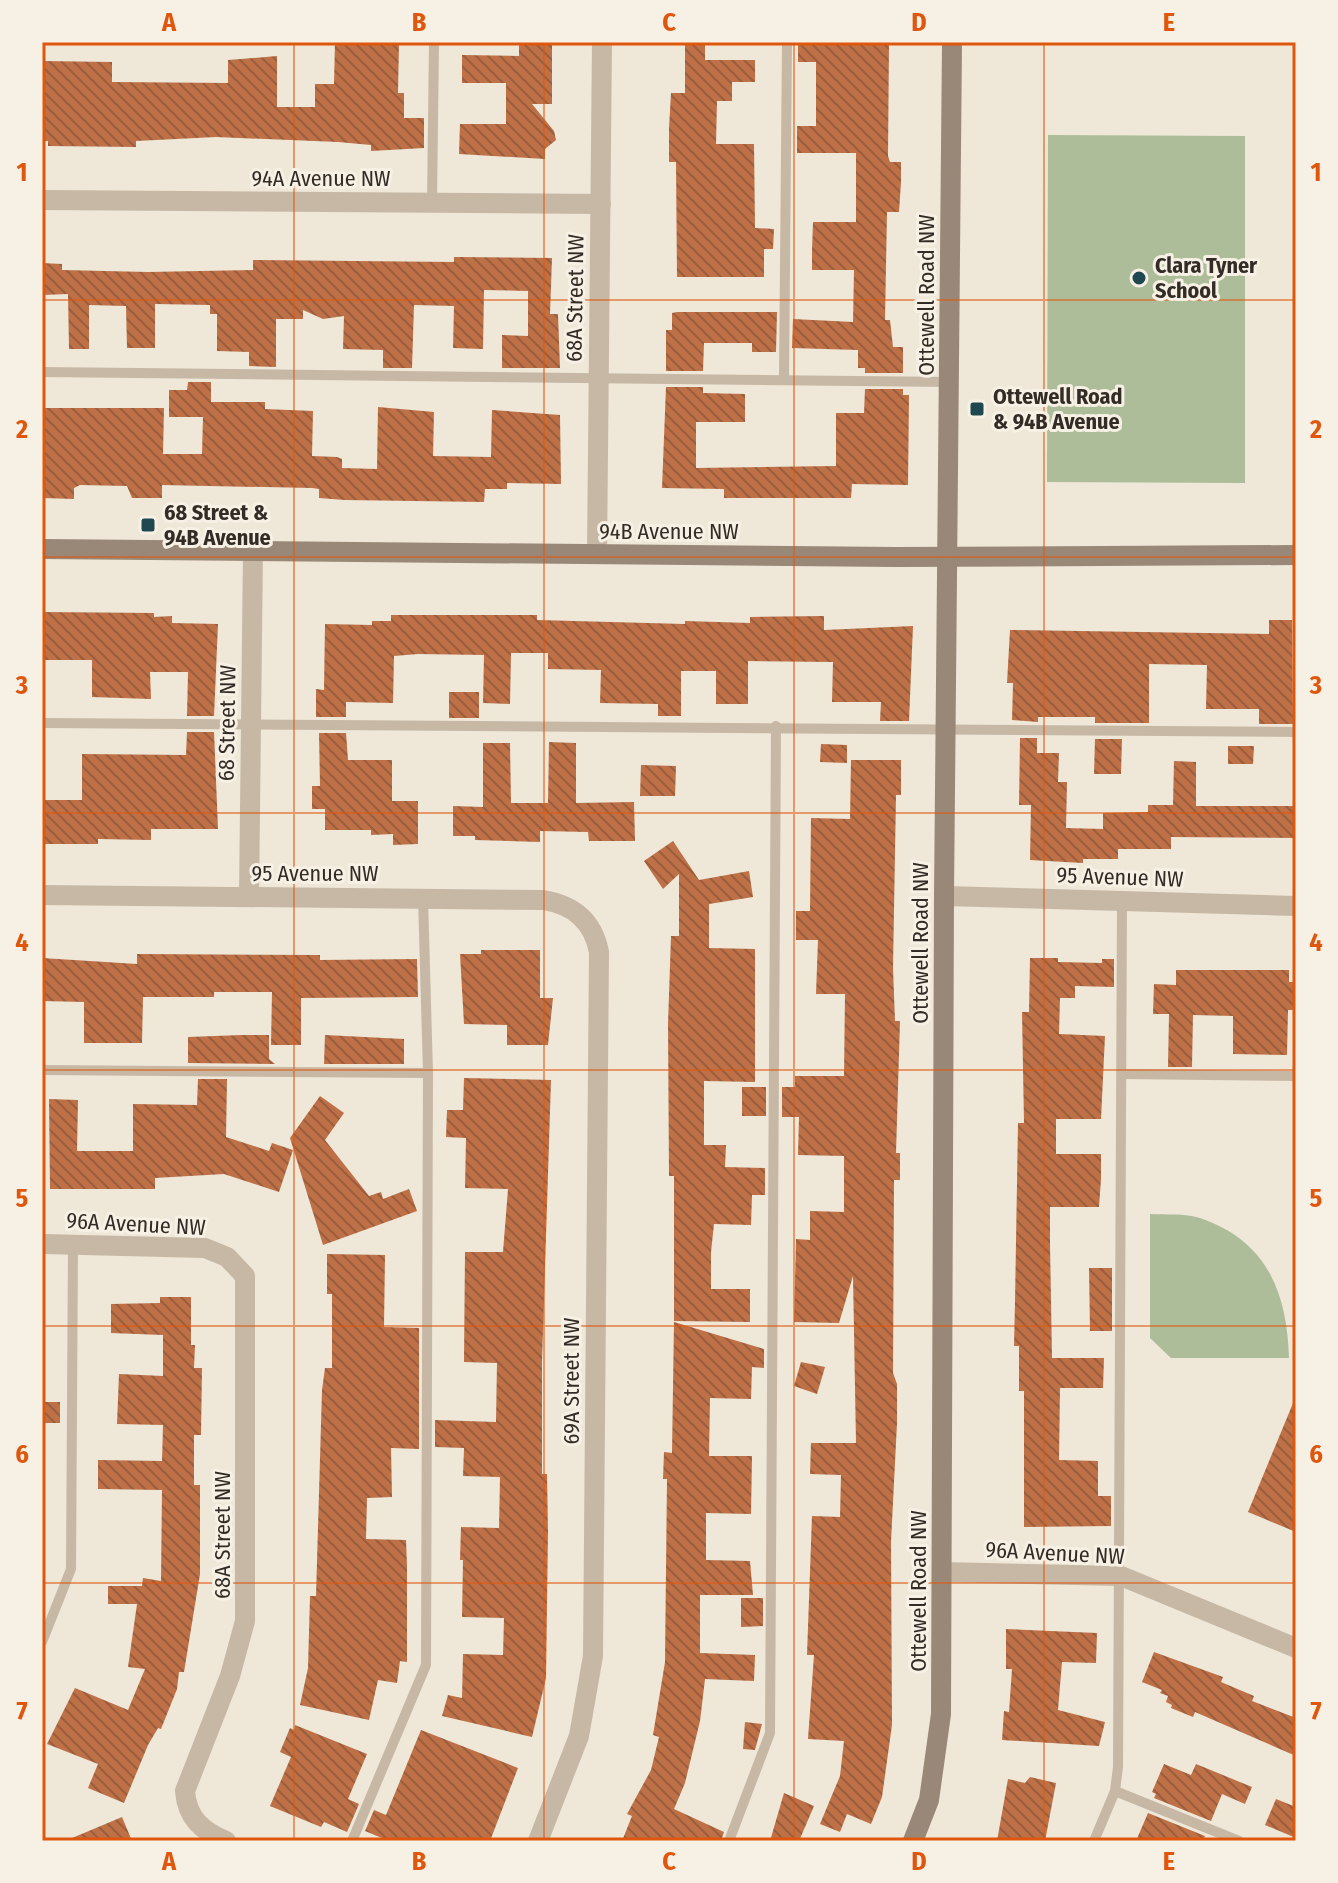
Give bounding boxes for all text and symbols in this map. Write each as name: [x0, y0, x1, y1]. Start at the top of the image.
text: A: [161, 7, 177, 38]
text: B: [412, 7, 427, 38]
text: C: [662, 7, 676, 38]
text: D: [911, 7, 927, 38]
text: E: [1163, 7, 1175, 38]
text: 1: [17, 157, 28, 188]
text: 1: [1311, 157, 1322, 188]
street label: 94A Avenue NW: [251, 165, 391, 192]
street label: Ottewell Road NW: [913, 214, 940, 376]
street label: 68A Street NW: [560, 234, 590, 362]
place label: Clara Tyner School: [1155, 252, 1258, 304]
marker: Clara Tyner School: [1130, 269, 1148, 287]
place label: Ottewell Road & 94B Avenue: [993, 383, 1123, 435]
marker: Ottewell Road & 94B Avenue: [968, 400, 986, 418]
text: 2: [15, 414, 28, 445]
text: 2: [1309, 414, 1322, 445]
place label: 68 Street & 94B Avenue: [164, 499, 271, 551]
marker: 68 Street & 94B Avenue: [139, 516, 157, 534]
street label: 94B Avenue NW: [599, 518, 739, 545]
street label: 68 Street NW: [212, 665, 242, 781]
text: 3: [15, 670, 28, 701]
text: 3: [1309, 670, 1322, 701]
street label: 95 Avenue NW: [251, 860, 379, 887]
street label: 95 Avenue NW: [1056, 861, 1184, 893]
street label: Ottewell Road NW: [907, 862, 934, 1024]
text: 4: [15, 927, 29, 958]
text: 4: [1309, 927, 1323, 958]
text: 5: [16, 1183, 29, 1214]
text: 5: [1310, 1183, 1323, 1214]
street label: 96A Avenue NW: [66, 1207, 206, 1241]
street label: 69A Street NW: [558, 1318, 585, 1444]
text: 6: [15, 1439, 29, 1470]
text: 6: [1309, 1439, 1323, 1470]
street label: 68A Street NW: [209, 1471, 236, 1599]
street label: Ottewell Road NW: [905, 1510, 932, 1672]
street label: 96A Avenue NW: [985, 1536, 1125, 1570]
text: 7: [16, 1696, 28, 1727]
text: 7: [1310, 1696, 1322, 1727]
text: A: [161, 1846, 177, 1877]
text: B: [412, 1846, 427, 1877]
text: C: [662, 1846, 676, 1877]
text: D: [911, 1846, 927, 1877]
text: E: [1163, 1846, 1175, 1877]

